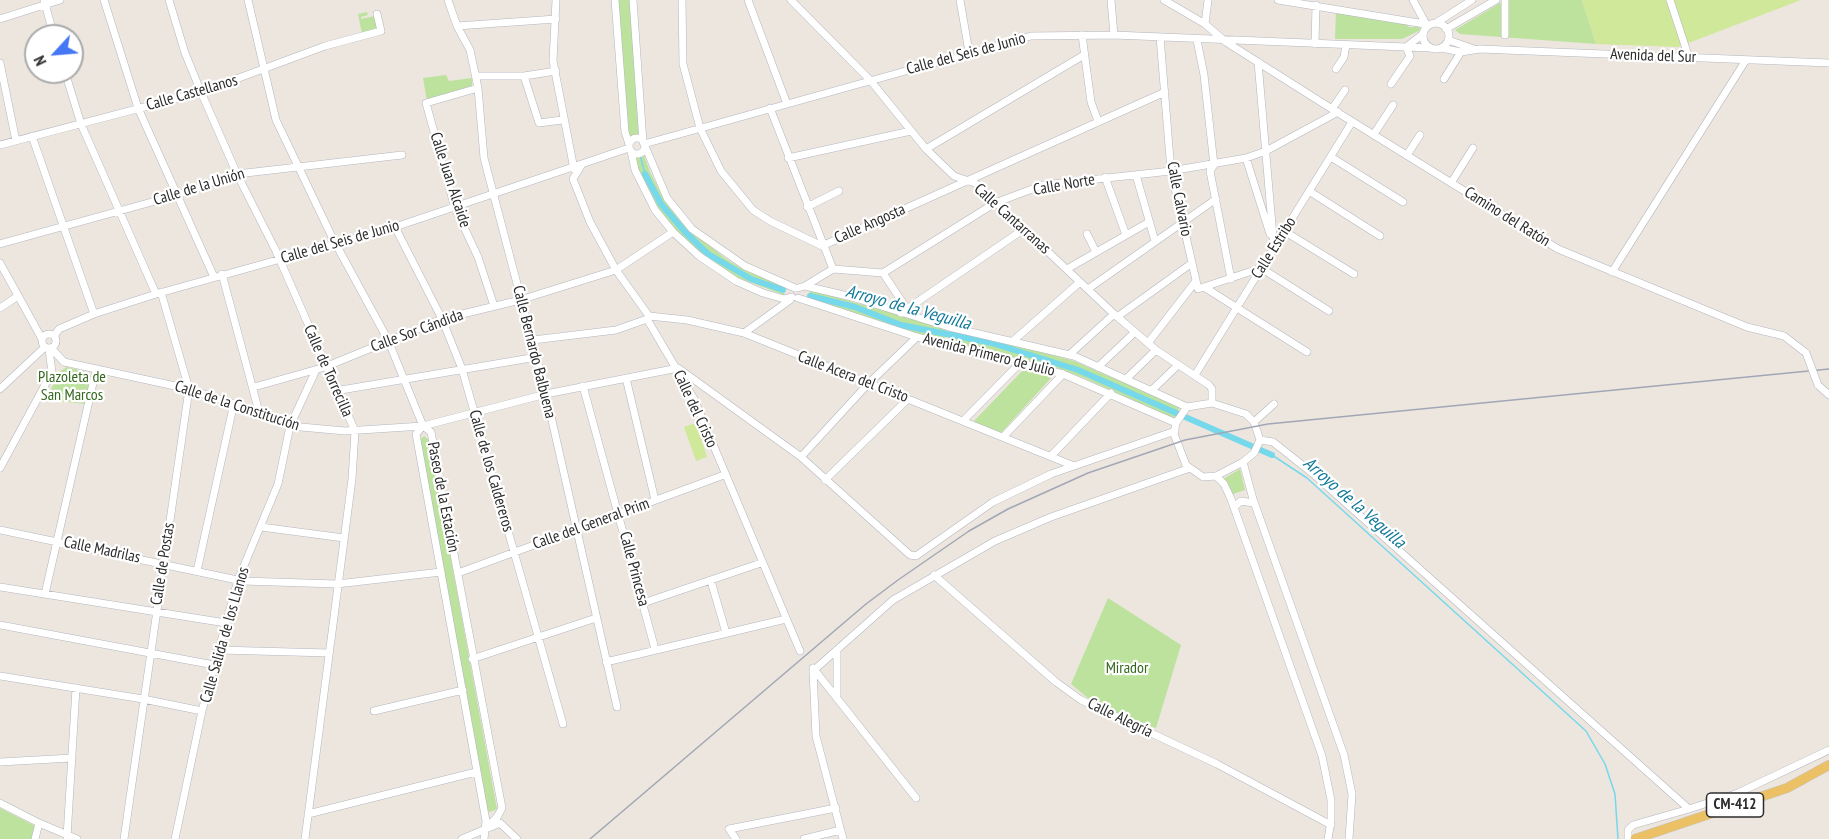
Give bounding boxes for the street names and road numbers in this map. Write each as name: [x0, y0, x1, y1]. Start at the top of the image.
street label: Calle del Seis de Junio: [904, 29, 1028, 79]
street label: Avenida del Sur: [1610, 45, 1696, 67]
street label: Calle Castellanos: [144, 71, 240, 115]
street label: Calle Juan Alcaide: [426, 130, 474, 230]
street label: Calle Calvario: [1162, 160, 1196, 238]
street label: Calle de la Unión: [151, 164, 247, 210]
street label: Calle Norte: [1032, 170, 1096, 200]
street label: Calle Cantarranas: [970, 180, 1054, 258]
street label: Camino del Ratón: [1460, 183, 1554, 251]
street label: Calle Angosta: [832, 200, 908, 248]
street label: Calle Estribo: [1247, 214, 1301, 282]
street label: Calle del Seis de Junio: [278, 216, 402, 268]
street label: Calle Bernardo Balbuena: [508, 284, 560, 420]
street label: Calle Sor Cándida: [368, 305, 466, 357]
street label: Calle de Torrecilla: [299, 322, 357, 420]
street label: Avenida Primero de Julio: [921, 329, 1057, 381]
street label: Calle Acera del Cristo: [795, 347, 911, 407]
street label: Calle del Cristo: [669, 367, 721, 451]
street label: Calle de la Constitución: [172, 377, 302, 435]
street label: Calle de los Caldereros: [464, 408, 518, 534]
street label: Paseo de la Estación: [423, 440, 463, 554]
street label: Calle del General Prim: [530, 494, 652, 554]
street label: Calle de Postas: [147, 521, 179, 607]
street label: Calle Princesa: [615, 530, 653, 608]
street label: Calle Madrilas: [62, 533, 142, 567]
street label: Calle Salida de los Llanos: [196, 565, 254, 705]
street label: Calle Alegría: [1084, 694, 1156, 742]
road number: CM-412: [1706, 793, 1764, 817]

